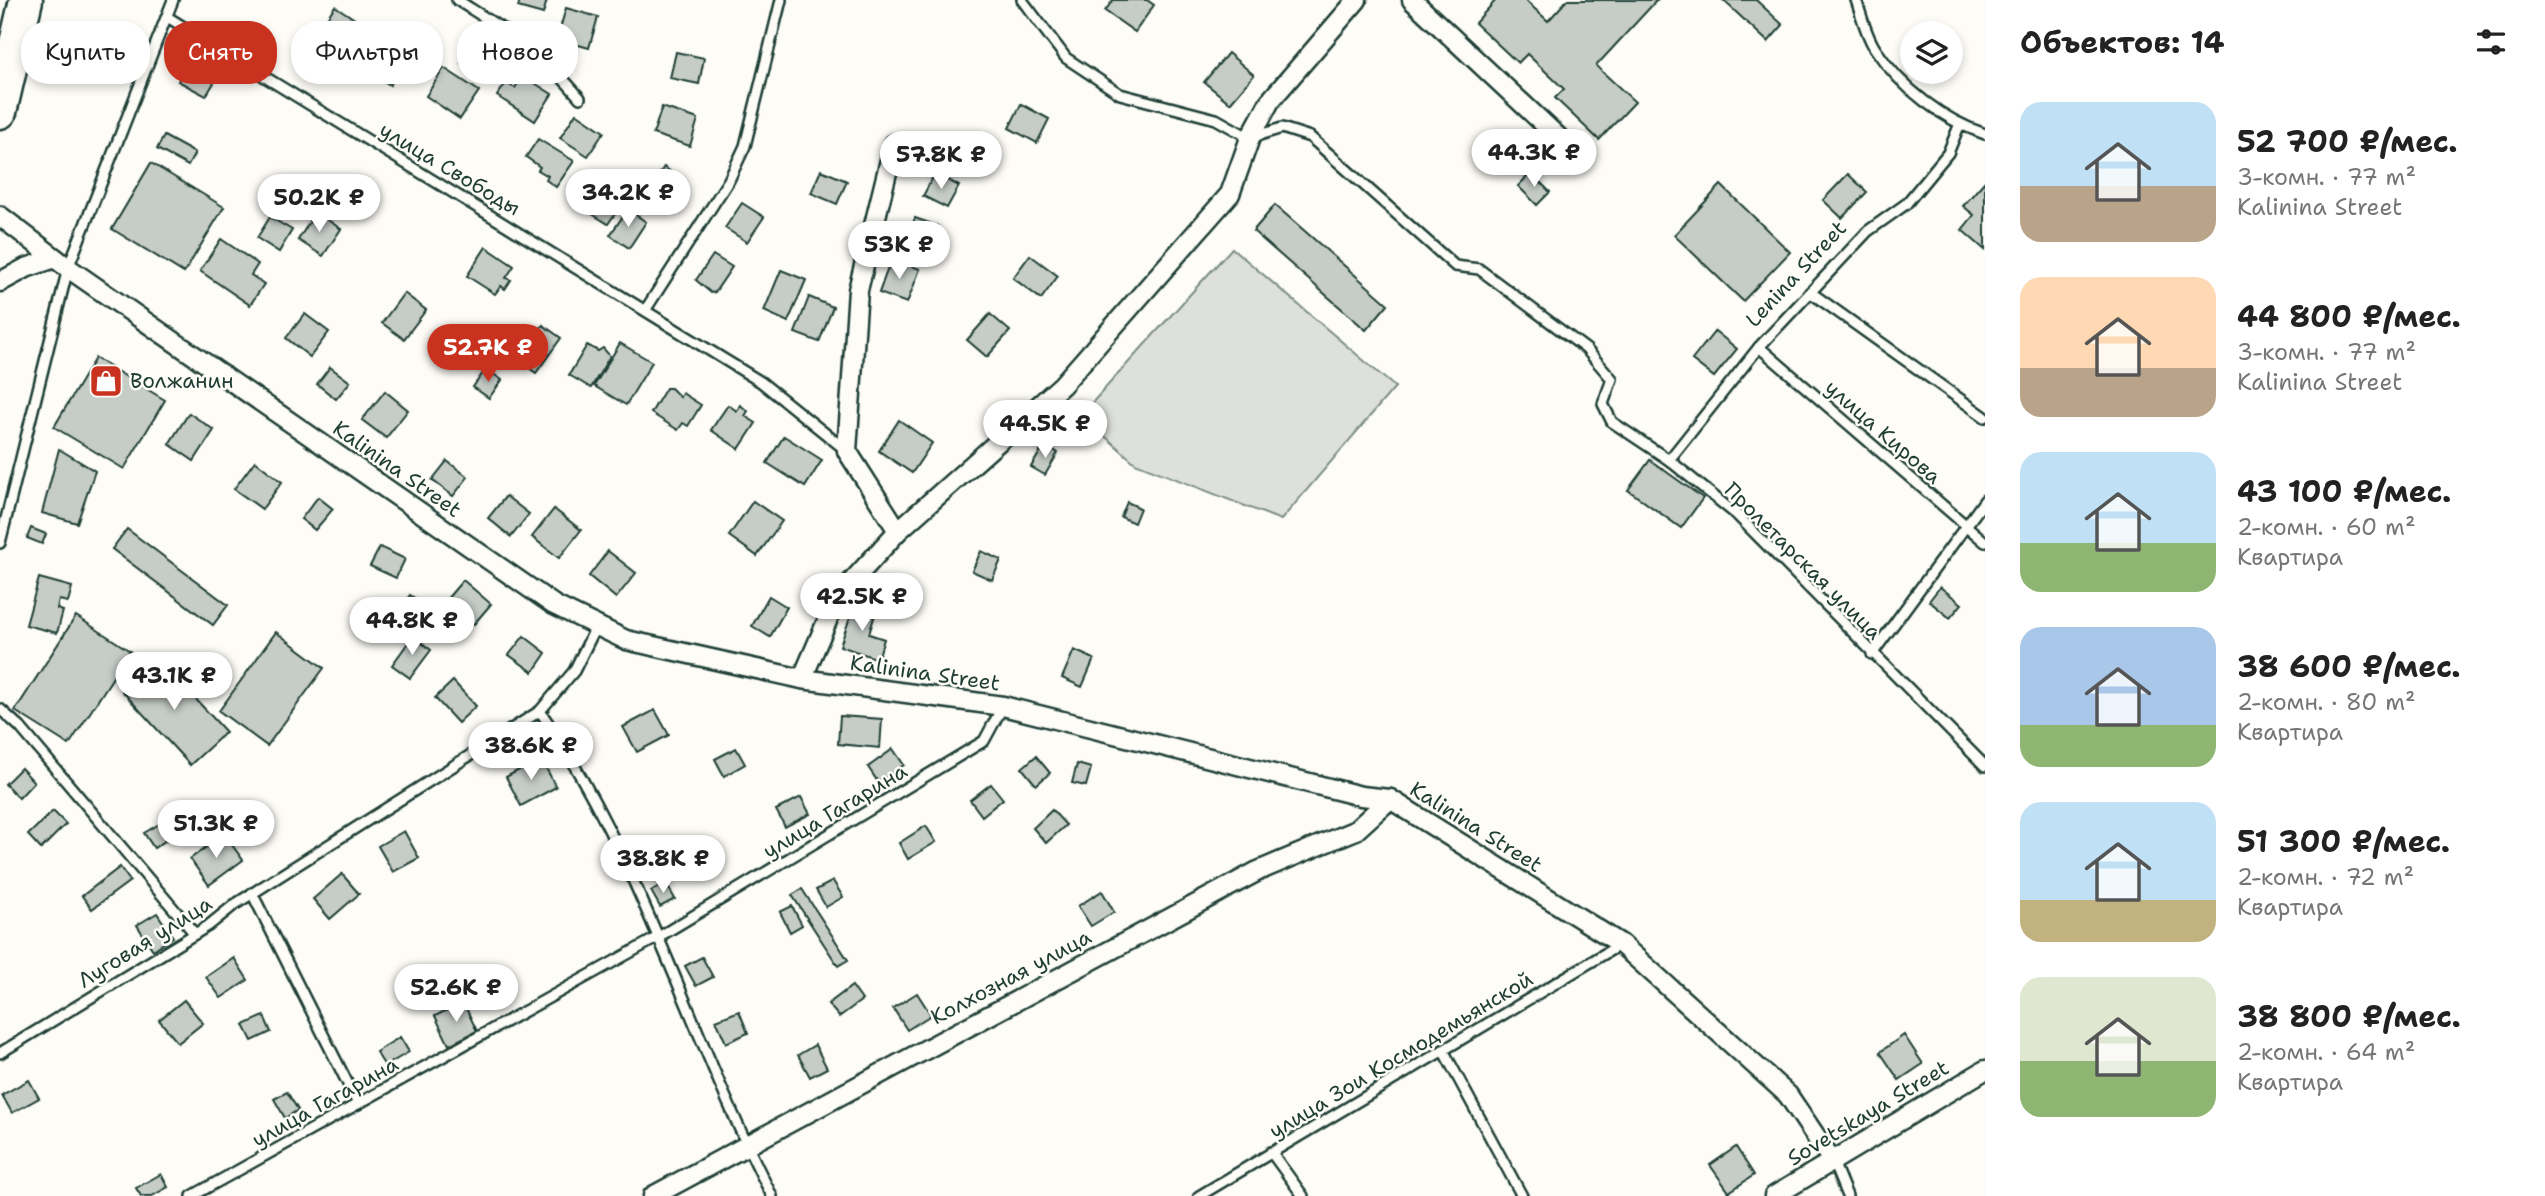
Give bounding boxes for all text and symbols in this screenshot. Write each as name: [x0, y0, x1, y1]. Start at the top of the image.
chip: Купить: [21, 21, 150, 84]
chip: Снять: [164, 21, 277, 84]
chip: Фильтры: [291, 21, 443, 84]
chip: Новое: [457, 21, 578, 84]
map controls: [1900, 21, 1963, 84]
button: layers: [1900, 21, 1963, 84]
text: Объектов: 14: [2020, 22, 2225, 63]
icon: filters: [2472, 23, 2510, 61]
street label: улица Свободы: [374, 116, 526, 222]
text: 52 700 ₽/мес.: [2237, 121, 2458, 162]
pin: 44.3K ₽: [1469, 130, 1599, 189]
icon: home: [2076, 130, 2160, 214]
pin: 57.8K ₽: [876, 132, 1006, 191]
text: 44.3K ₽: [1488, 137, 1580, 167]
text: 57.8K ₽: [896, 139, 986, 169]
text: 3-комн. · 77 m²: [2237, 162, 2416, 192]
pin: 34.2K ₽: [563, 170, 693, 229]
pin: 50.2K ₽: [254, 174, 384, 234]
text: 34.2K ₽: [582, 177, 674, 207]
text: 50.2K ₽: [273, 182, 365, 212]
text: Kalinina Street: [2237, 192, 2402, 222]
street label: Lenina Street: [1739, 215, 1853, 333]
pin: 53K ₽: [850, 222, 948, 281]
text: 53K ₽: [864, 229, 934, 259]
text: 44 800 ₽/мес.: [2237, 296, 2461, 337]
icon: home: [2076, 305, 2160, 389]
pin: 52.7K ₽: [423, 324, 553, 384]
text: 52.7K ₽: [443, 332, 533, 362]
text: 3-комн. · 77 m²: [2237, 337, 2416, 367]
shop icon: Волжанин: [87, 362, 125, 400]
place label: Волжанин: [130, 367, 234, 395]
text: Kalinina Street: [2237, 367, 2402, 397]
street label: улица Кирова: [1819, 374, 1947, 490]
pin: 44.5K ₽: [980, 400, 1110, 460]
text: 44.5K ₽: [999, 408, 1091, 438]
street label: Kalinina Street: [327, 414, 467, 524]
text: 43 100 ₽/мес.: [2237, 471, 2451, 512]
street label: Пролетарская улица: [1718, 476, 1888, 646]
icon: home: [2076, 480, 2160, 564]
text: 2-комн. · 60 m²: [2237, 512, 2415, 542]
text: Квартира: [2237, 542, 2343, 572]
pin: 42.5K ₽: [797, 574, 927, 633]
text: 42.5K ₽: [816, 581, 908, 611]
pin: 44.8K ₽: [347, 598, 477, 657]
text: 44.8K ₽: [366, 605, 458, 635]
text: 38 600 ₽/мес.: [2237, 646, 2461, 687]
street label: Kalinina Street: [848, 649, 1002, 697]
pin: 43.1K ₽: [109, 652, 239, 712]
icon: home: [2076, 655, 2160, 739]
text: 43.1K ₽: [132, 660, 216, 690]
text: 2-комн. · 80 m²: [2237, 687, 2416, 717]
text: Квартира: [2237, 717, 2343, 747]
pin: 38.6K ₽: [466, 722, 596, 782]
text: 38.6K ₽: [484, 730, 578, 760]
street label: улица Гагарина: [758, 757, 912, 865]
street label: Kalinina Street: [1405, 775, 1547, 879]
pin: 51.3K ₽: [151, 800, 281, 860]
text: 51.3K ₽: [174, 808, 258, 838]
text: 51 300 ₽/мес.: [2237, 821, 2450, 862]
icon: home: [2076, 830, 2160, 914]
pin: 38.8K ₽: [598, 836, 728, 895]
text: 38.8K ₽: [616, 843, 710, 873]
text: 2-комн. · 72 m²: [2237, 862, 2414, 892]
street label: Луговая улица: [73, 890, 217, 994]
text: Квартира: [2237, 892, 2343, 922]
street label: Колхозная улица: [926, 923, 1096, 1031]
pin: 52.6K ₽: [391, 964, 521, 1024]
street label: улица Зои Космодемьянской: [1264, 965, 1538, 1145]
text: 52.6K ₽: [410, 972, 502, 1002]
text: 38 800 ₽/мес.: [2237, 996, 2461, 1037]
icon: home: [2076, 1005, 2160, 1089]
text: 2-комн. · 64 m²: [2237, 1037, 2415, 1067]
street label: улица Гагарина: [247, 1050, 403, 1154]
street label: Sovetskaya Street: [1782, 1054, 1954, 1172]
text: Квартира: [2237, 1067, 2343, 1097]

